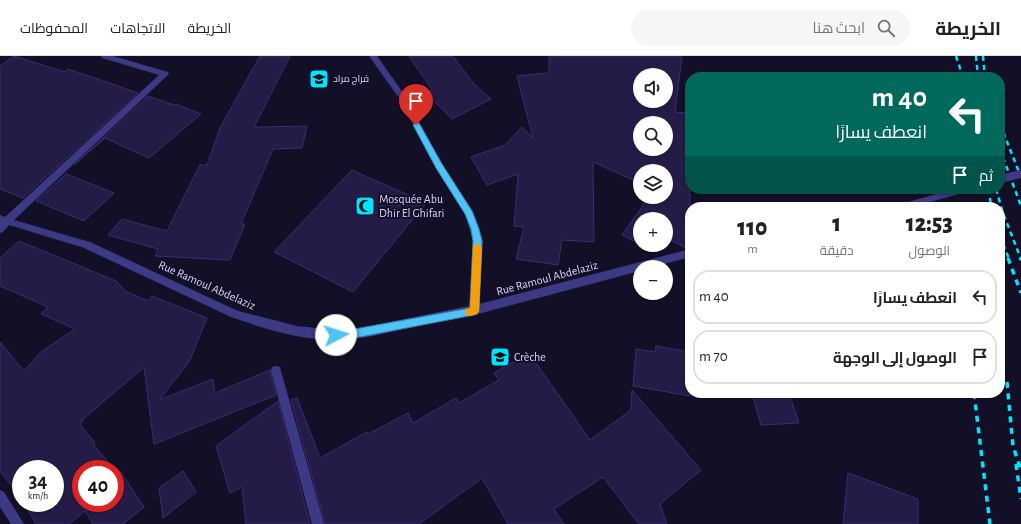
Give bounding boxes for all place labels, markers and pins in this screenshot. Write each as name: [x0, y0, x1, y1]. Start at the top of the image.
school or university icon: فراج مراد: [308, 68, 330, 90]
place label: فراج مراد: [333, 74, 369, 85]
pin: [399, 84, 433, 125]
place label: Mosquée Abu Dhir El Ghifari: [379, 193, 444, 219]
mosque icon: Mosquée Abu Dhir El Ghifari: [354, 195, 376, 217]
school or university icon: Crèche: [489, 346, 511, 368]
place label: Crèche: [514, 351, 546, 363]

